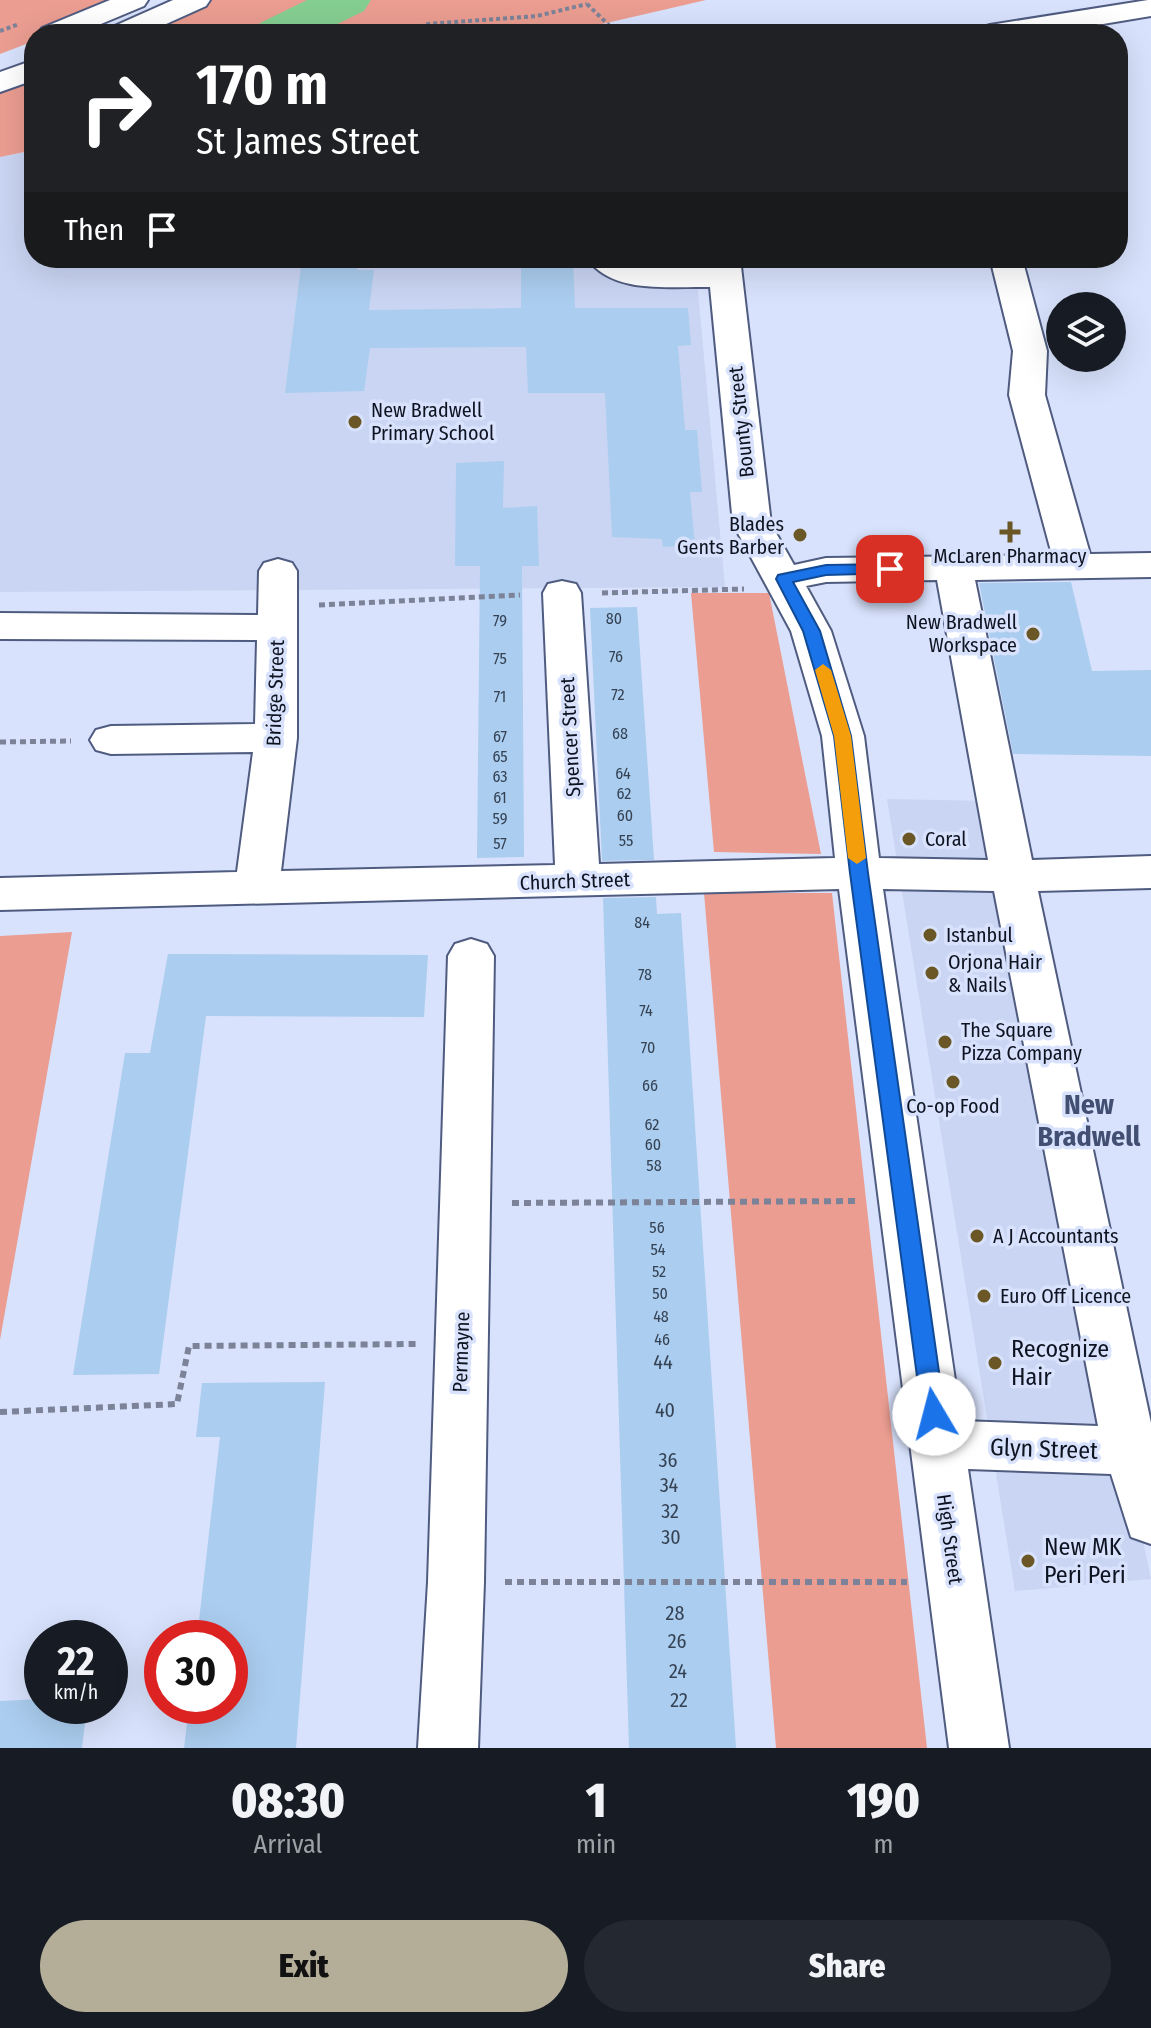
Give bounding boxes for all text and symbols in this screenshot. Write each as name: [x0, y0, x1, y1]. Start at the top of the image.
text: 170 m: [196, 52, 328, 119]
icon: right: [64, 56, 168, 160]
text: St James Street: [196, 120, 419, 164]
icon: arrive: [140, 208, 184, 252]
text: Then: [64, 212, 124, 248]
map controls: [1046, 292, 1126, 372]
button: layers: [1046, 292, 1126, 372]
street label: Bounty Street: [723, 365, 759, 479]
place label: New Bradwell Primary School: [371, 398, 494, 445]
marker: New Bradwell Primary School: [346, 413, 364, 431]
place label: Blades Gents Barber: [677, 512, 784, 559]
marker: McLaren Pharmacy: [1001, 523, 1019, 541]
marker: Blades Gents Barber: [791, 526, 809, 544]
pin: [856, 535, 924, 603]
place label: McLaren Pharmacy: [934, 544, 1087, 568]
icon: arrive: [868, 547, 912, 591]
house number: 80: [606, 609, 622, 628]
place label: New Bradwell Workspace: [906, 610, 1017, 657]
house number: 79: [493, 611, 507, 630]
marker: New Bradwell Workspace: [1024, 625, 1042, 643]
street label: Bridge Street: [261, 639, 289, 747]
house number: 76: [609, 647, 623, 666]
house number: 75: [493, 649, 507, 668]
street label: Spencer Street: [555, 676, 585, 797]
house number: 72: [611, 685, 625, 704]
house number: 71: [494, 687, 506, 706]
house number: 68: [612, 724, 628, 743]
house number: 67: [493, 727, 508, 746]
house number: 65: [492, 747, 508, 766]
house number: 64: [615, 764, 631, 783]
house number: 63: [492, 767, 508, 786]
house number: 62: [617, 784, 631, 803]
house number: 61: [493, 788, 507, 807]
house number: 60: [617, 806, 633, 825]
house number: 59: [493, 809, 508, 828]
place label: Coral: [925, 827, 967, 851]
marker: Coral: [900, 830, 918, 848]
house number: 55: [619, 831, 633, 850]
house number: 57: [493, 834, 507, 853]
street label: Church Street: [519, 867, 631, 895]
house number: 84: [634, 913, 650, 932]
place label: Istanbul: [946, 923, 1013, 947]
marker: Istanbul: [921, 926, 939, 944]
place label: Orjona Hair & Nails: [948, 950, 1042, 997]
marker: Orjona Hair & Nails: [923, 964, 941, 982]
house number: 78: [638, 965, 652, 984]
house number: 74: [639, 1001, 653, 1020]
place label: The Square Pizza Company: [961, 1018, 1082, 1065]
marker: The Square Pizza Company: [936, 1033, 954, 1051]
house number: 70: [641, 1038, 655, 1057]
marker: Co-op Food: [944, 1073, 962, 1091]
house number: 66: [642, 1076, 658, 1095]
district label: New Bradwell: [1038, 1088, 1141, 1153]
place label: Co-op Food: [906, 1094, 1000, 1118]
house number: 62: [645, 1115, 659, 1134]
house number: 60: [645, 1135, 661, 1154]
house number: 58: [646, 1156, 662, 1175]
house number: 56: [649, 1218, 665, 1237]
place label: A J Accountants: [993, 1224, 1119, 1248]
marker: A J Accountants: [968, 1227, 986, 1245]
house number: 54: [650, 1240, 666, 1259]
house number: 52: [652, 1262, 666, 1281]
house number: 50: [652, 1284, 668, 1303]
place label: Euro Off Licence: [1000, 1284, 1131, 1308]
marker: Euro Off Licence: [975, 1287, 993, 1305]
house number: 48: [653, 1307, 669, 1326]
street label: Permayne: [448, 1311, 474, 1393]
house number: 46: [654, 1330, 670, 1349]
place label: Recognize Hair: [1011, 1335, 1109, 1391]
house number: 44: [653, 1350, 673, 1374]
marker: Recognize Hair: [986, 1354, 1004, 1372]
position arrow: [892, 1372, 976, 1456]
house number: 40: [655, 1398, 675, 1422]
street label: Glyn Street: [990, 1433, 1099, 1465]
house number: 36: [659, 1448, 678, 1472]
house number: 34: [660, 1473, 679, 1497]
street label: High Street: [932, 1492, 968, 1586]
house number: 32: [661, 1499, 679, 1523]
house number: 30: [661, 1525, 681, 1549]
place label: New MK Peri Peri: [1044, 1533, 1126, 1589]
marker: New MK Peri Peri: [1019, 1552, 1037, 1570]
house number: 28: [666, 1601, 684, 1625]
speed limit sign: 30: [144, 1620, 248, 1724]
house number: 26: [668, 1629, 686, 1653]
text: 22: [57, 1638, 95, 1686]
house number: 24: [669, 1659, 687, 1683]
text: km/h: [54, 1680, 98, 1704]
house number: 22: [670, 1688, 688, 1712]
text: 08:30: [231, 1772, 345, 1830]
text: 1: [586, 1772, 607, 1830]
text: 190: [847, 1772, 920, 1830]
text: Arrival: [254, 1829, 322, 1860]
text: min: [576, 1829, 616, 1860]
text: m: [874, 1829, 894, 1860]
button: Exit: [40, 1920, 568, 2012]
button: Share: [584, 1920, 1111, 2012]

